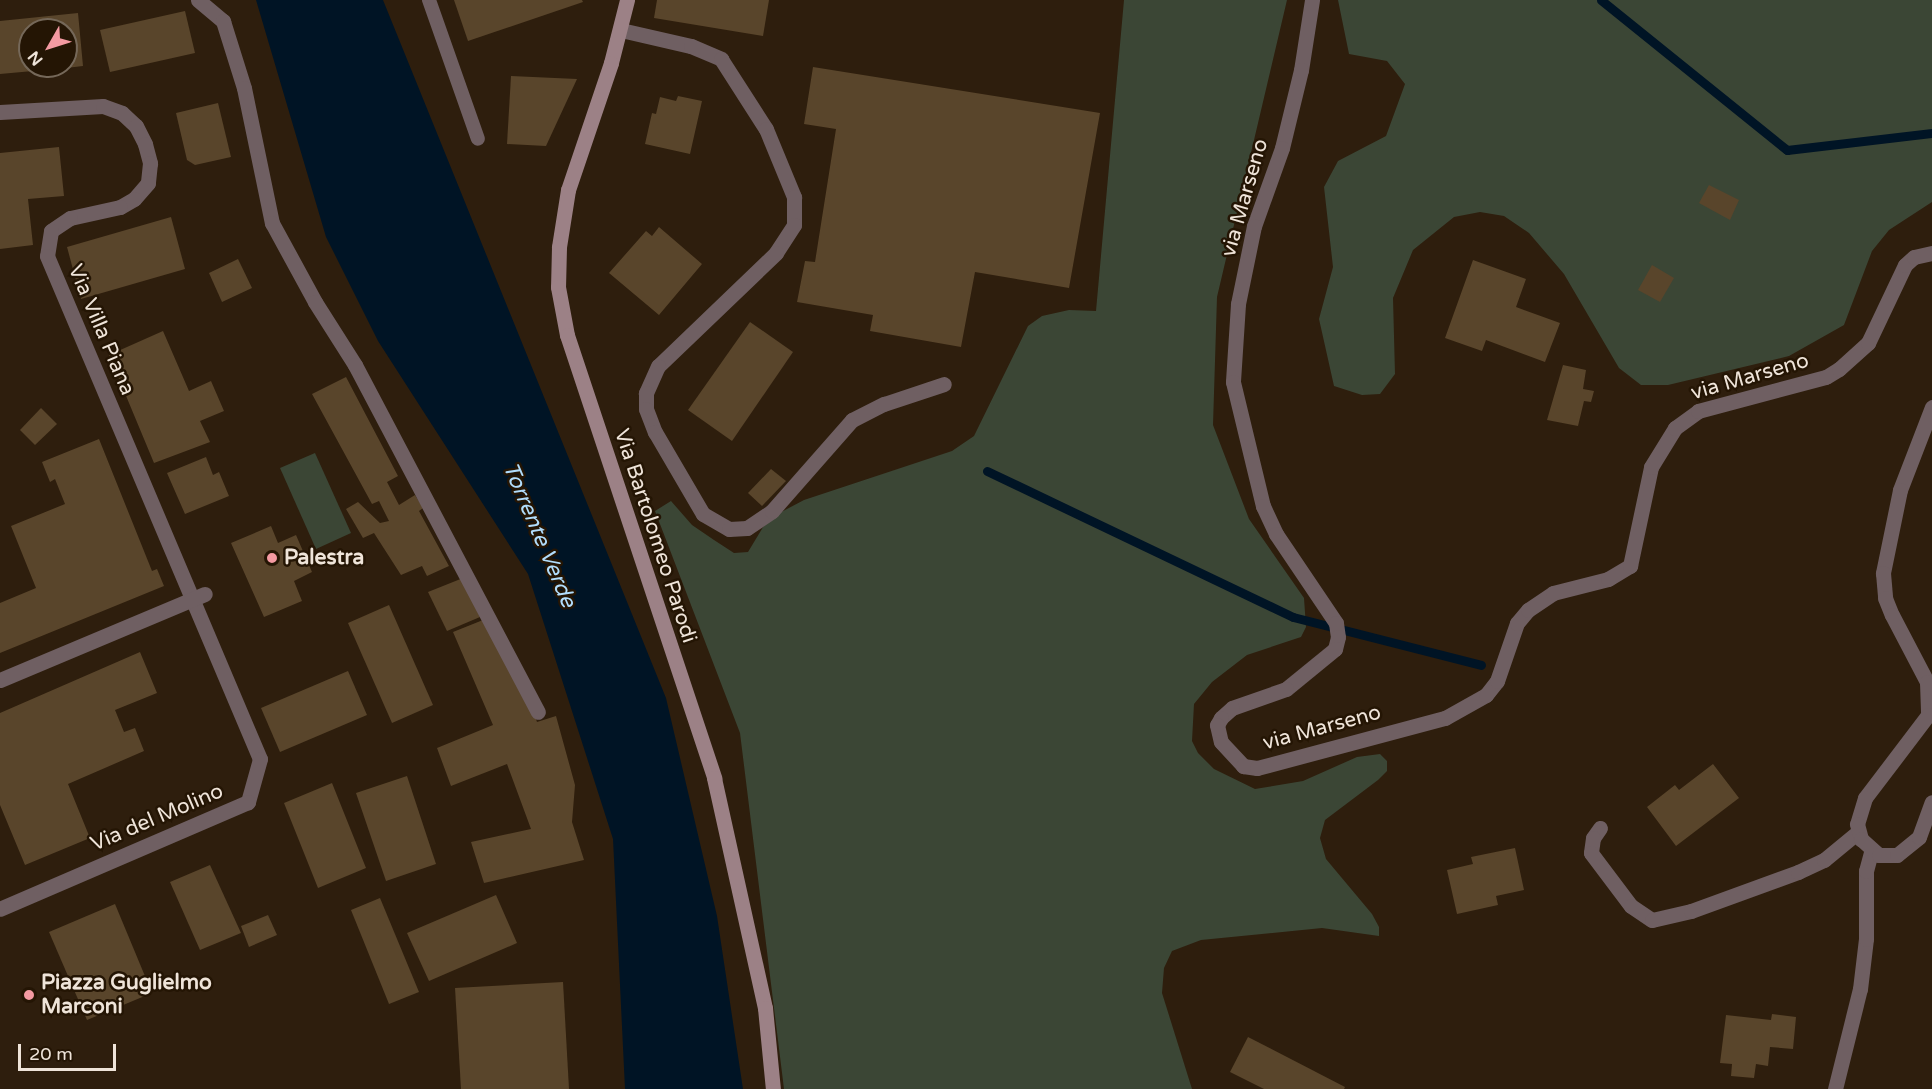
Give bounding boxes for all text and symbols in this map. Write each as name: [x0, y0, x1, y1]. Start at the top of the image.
north arrow: [18, 18, 78, 78]
text: N: [24, 47, 47, 69]
street label: via Marseno: [1216, 136, 1274, 260]
street label: Via Villa Piana: [62, 261, 140, 399]
street label: via Marseno: [1688, 348, 1812, 406]
street label: Via Bartolomeo Parodi: [608, 426, 702, 646]
water label: Torrente Verde: [497, 459, 581, 611]
place label: Palestra: [284, 545, 364, 571]
marker: Palestra: [265, 551, 279, 565]
street label: via Marseno: [1260, 700, 1384, 756]
street label: Via del Molino: [87, 779, 227, 857]
place label: Piazza Guglielmo Marconi: [41, 970, 212, 1020]
marker: Piazza Guglielmo Marconi: [22, 988, 36, 1002]
scale bar: [21, 1032, 118, 1070]
text: 20 m: [29, 1043, 73, 1065]

